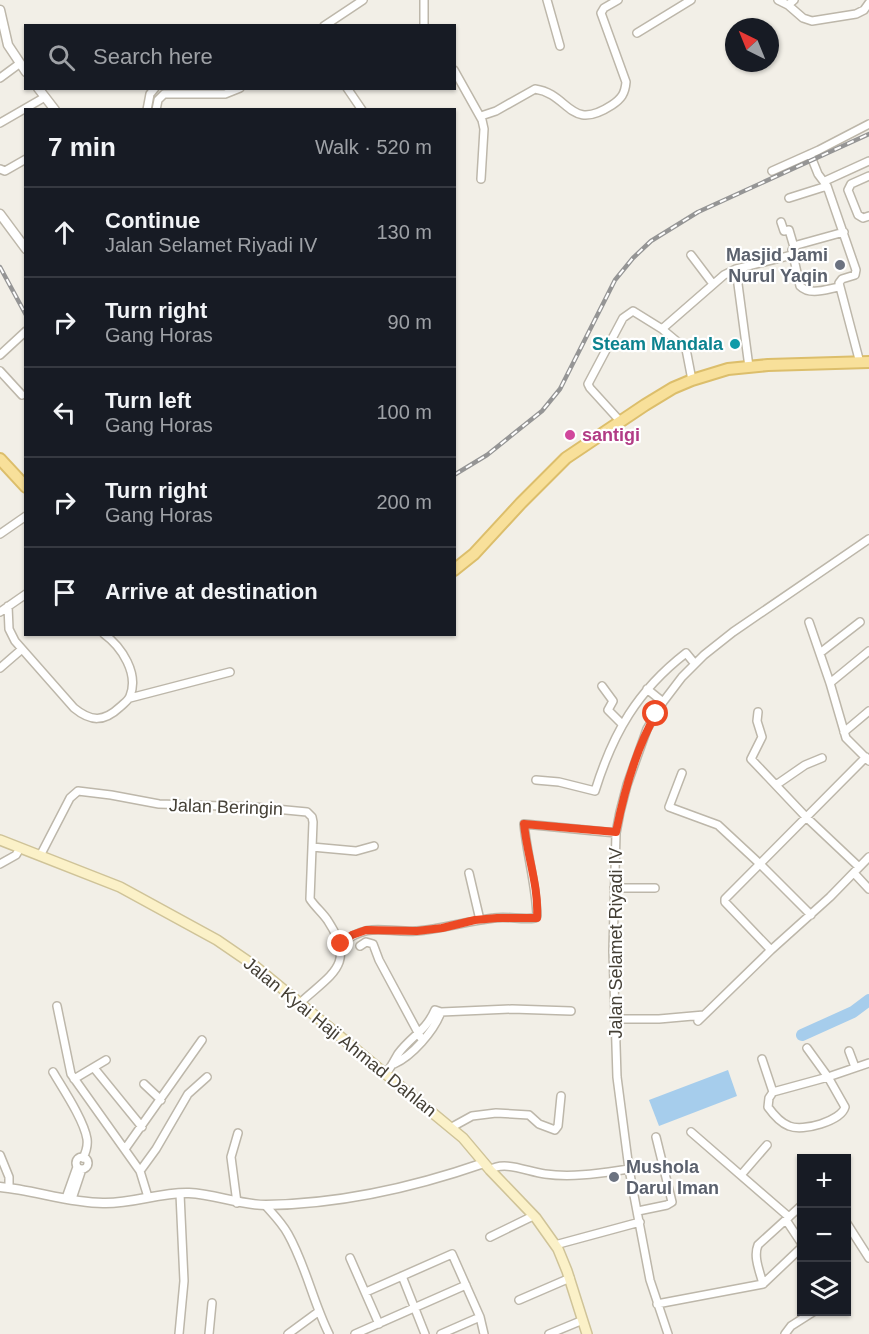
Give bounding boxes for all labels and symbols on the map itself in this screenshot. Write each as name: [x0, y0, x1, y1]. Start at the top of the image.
north arrow: [725, 18, 779, 72]
place label: Masjid Jami Nurul Yaqin: [726, 245, 828, 286]
marker: Masjid Jami Nurul Yaqin: [833, 258, 847, 272]
place label: Steam Mandala: [592, 334, 724, 354]
marker: Steam Mandala: [728, 337, 742, 351]
place label: santigi: [582, 425, 640, 445]
marker: santigi: [563, 428, 577, 442]
route start: [642, 700, 668, 726]
street label: Jalan Beringin: [169, 795, 283, 819]
street label: Jalan Selamet Riyadi IV: [606, 847, 626, 1039]
route end: [327, 930, 353, 956]
street label: Jalan Kyai Haji Ahmad Dahlan: [240, 953, 440, 1121]
place label: Mushola Darul Iman: [626, 1157, 719, 1198]
marker: Mushola Darul Iman: [607, 1170, 621, 1184]

